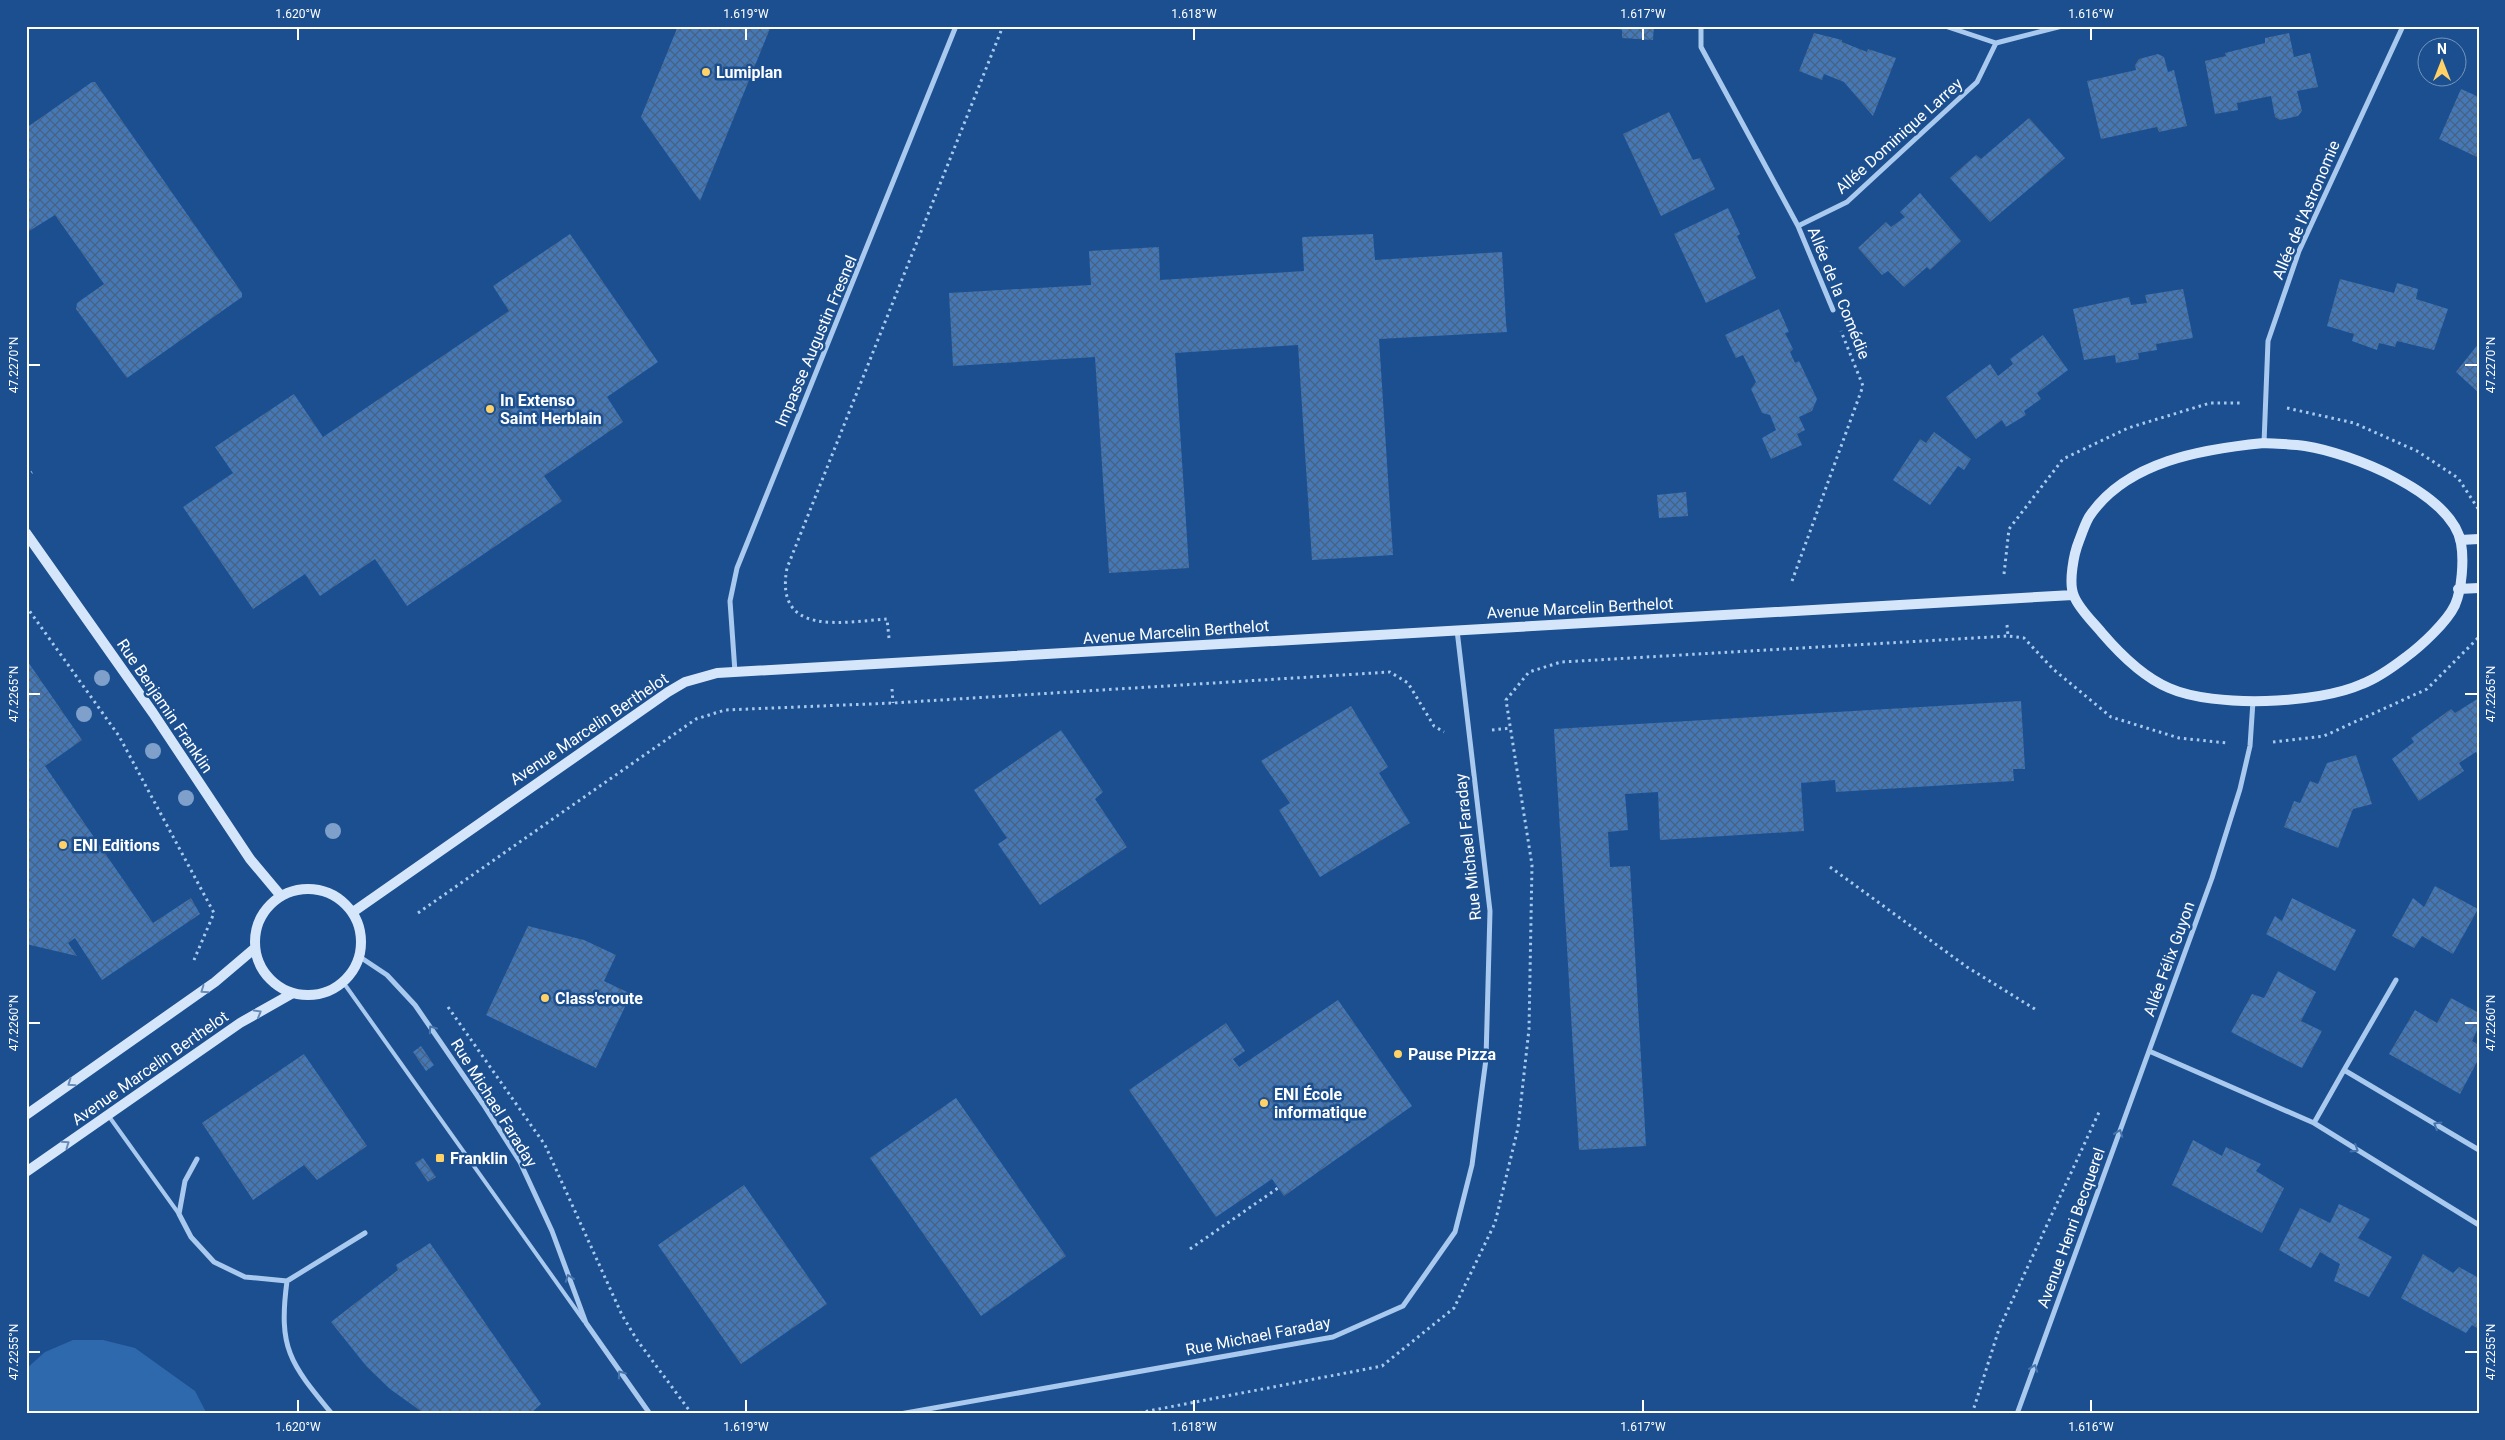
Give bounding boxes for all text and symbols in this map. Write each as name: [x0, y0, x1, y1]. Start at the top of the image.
text: 1.620°W: [275, 7, 321, 21]
text: 1.619°W: [723, 7, 769, 21]
text: 1.618°W: [1171, 7, 1217, 21]
text: 1.617°W: [1620, 7, 1666, 21]
text: 1.616°W: [2068, 7, 2114, 21]
north arrow: [2418, 38, 2468, 88]
text: N: [2437, 41, 2447, 57]
place label: Lumiplan: [716, 63, 782, 82]
marker: Lumiplan: [700, 66, 712, 78]
street label: Allée Dominique Larrey: [1832, 74, 1967, 198]
street label: Allée de l'Astronomie: [2268, 138, 2344, 282]
street label: Allée de la Comédie: [1804, 224, 1874, 362]
street label: Impasse Augustin Fresnel: [771, 253, 861, 429]
text: 47.2270°N: [7, 337, 21, 393]
text: 47.2270°N: [2484, 337, 2498, 393]
place label: In Extenso Saint Herblain: [500, 391, 602, 428]
marker: In Extenso Saint Herblain: [484, 403, 496, 415]
street label: Avenue Marcelin Berthelot: [1486, 594, 1674, 622]
street label: Avenue Marcelin Berthelot: [1082, 616, 1270, 648]
street label: Rue Benjamin Franklin: [113, 635, 217, 777]
text: 47.2265°N: [7, 666, 21, 722]
text: 47.2265°N: [2484, 666, 2498, 722]
street label: Avenue Marcelin Berthelot: [506, 669, 672, 789]
street label: Rue Michael Faraday: [1451, 772, 1485, 921]
place label: ENI Editions: [73, 836, 160, 855]
marker: ENI Editions: [57, 839, 69, 851]
street label: Allée Félix Guyon: [2139, 899, 2199, 1019]
one-way arrow: [200, 984, 210, 993]
place label: Class'croute: [555, 989, 643, 1008]
marker: Class'croute: [539, 992, 551, 1004]
text: 47.2260°N: [7, 995, 21, 1051]
text: 47.2260°N: [2484, 995, 2498, 1051]
street label: Avenue Marcelin Berthelot: [68, 1007, 232, 1129]
one-way arrow: [253, 1009, 262, 1019]
one-way arrow: [429, 1025, 438, 1035]
street label: Rue Michael Faraday: [447, 1035, 541, 1171]
place label: Pause Pizza: [1408, 1045, 1496, 1064]
marker: Pause Pizza: [1392, 1048, 1404, 1060]
one-way arrow: [67, 1077, 77, 1086]
place label: ENI École informatique: [1274, 1085, 1367, 1122]
marker: ENI École informatique: [1258, 1097, 1270, 1109]
one-way arrow: [2433, 1122, 2442, 1132]
one-way arrow: [2113, 1129, 2123, 1138]
one-way arrow: [61, 1141, 70, 1150]
one-way arrow: [2350, 1143, 2359, 1152]
street label: Avenue Henri Becquerel: [2033, 1145, 2109, 1311]
place label: Franklin: [450, 1149, 508, 1168]
marker: Franklin: [434, 1152, 446, 1164]
one-way arrow: [565, 1274, 575, 1282]
street label: Rue Michael Faraday: [1184, 1313, 1333, 1359]
text: 47.2255°N: [7, 1324, 21, 1380]
text: 47.2255°N: [2484, 1324, 2498, 1380]
one-way arrow: [2028, 1364, 2038, 1373]
one-way arrow: [618, 1370, 627, 1380]
text: 1.620°W: [275, 1420, 321, 1434]
text: 1.619°W: [723, 1420, 769, 1434]
text: 1.618°W: [1171, 1420, 1217, 1434]
text: 1.617°W: [1620, 1420, 1666, 1434]
text: 1.616°W: [2068, 1420, 2114, 1434]

